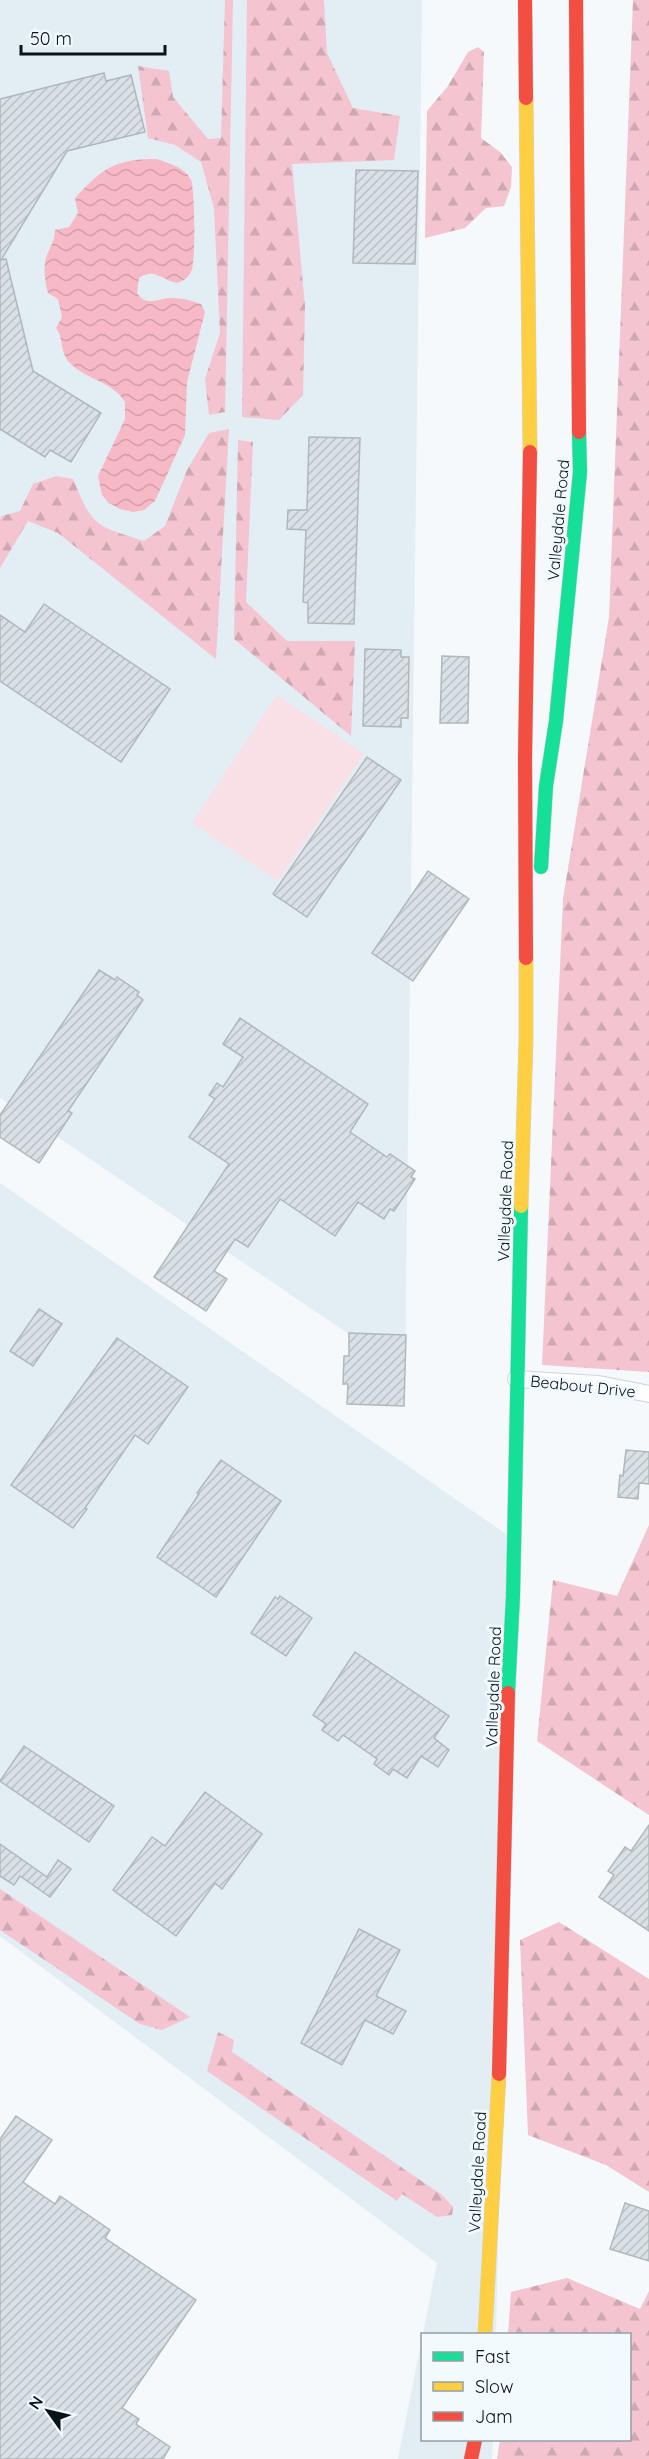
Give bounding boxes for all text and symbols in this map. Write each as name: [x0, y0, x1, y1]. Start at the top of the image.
scale bar: [21, 18, 165, 56]
text: 50 m: [30, 27, 72, 50]
street label: Valleydale Road: [543, 459, 573, 581]
street label: Valleydale Road: [493, 1140, 517, 1262]
street label: Beabout Drive: [529, 1371, 637, 1401]
street label: Valleydale Road: [481, 1626, 505, 1748]
street label: Valleydale Road: [464, 2111, 490, 2233]
legend: [421, 2333, 631, 2441]
text: Fast: [475, 2345, 510, 2368]
text: Slow: [475, 2375, 513, 2398]
north arrow: [18, 2381, 78, 2441]
text: N: [24, 2392, 47, 2413]
text: Jam: [475, 2405, 513, 2428]

